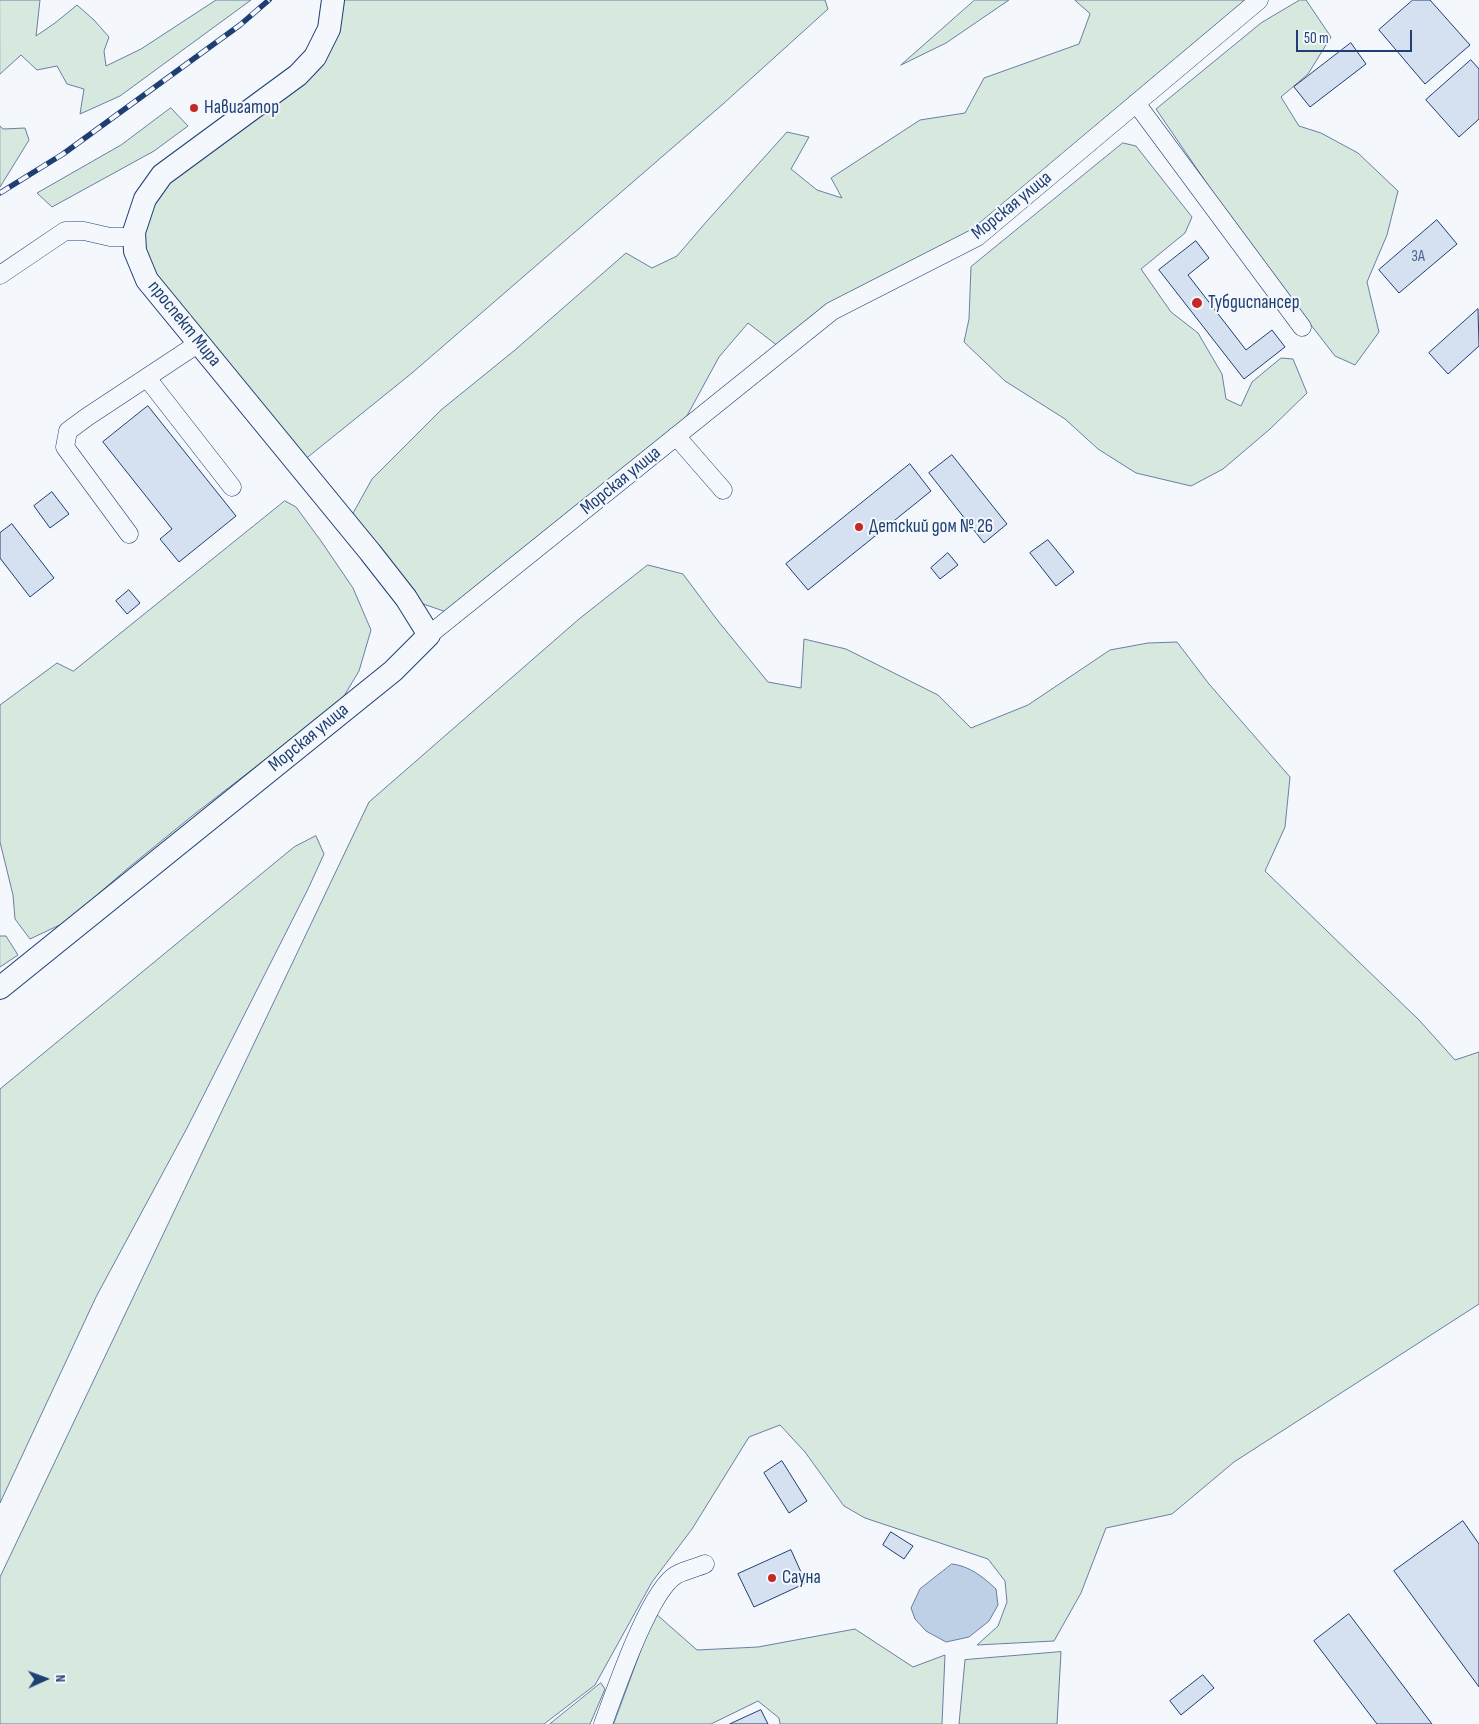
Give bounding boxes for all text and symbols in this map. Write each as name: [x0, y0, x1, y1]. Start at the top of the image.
scale bar: [1299, 20, 1415, 52]
text: 50 m: [1304, 29, 1329, 48]
place label: Навигатор: [204, 97, 279, 119]
marker: Навигатор: [188, 102, 200, 114]
street label: Морская улица: [967, 167, 1057, 245]
house number: 3А: [1411, 247, 1425, 267]
street label: проспект Мира: [142, 276, 226, 372]
place label: Тубдиспансер: [1208, 292, 1300, 314]
marker: Тубдиспансер: [1190, 296, 1204, 310]
street label: Морская улица: [576, 442, 666, 520]
place label: Детский дом № 26: [869, 516, 993, 538]
marker: Детский дом № 26: [853, 521, 865, 533]
street label: Морская улица: [264, 699, 354, 777]
place label: Сауна: [782, 1567, 821, 1589]
marker: Сауна: [766, 1572, 778, 1584]
north arrow: [20, 1654, 70, 1704]
text: N: [52, 1674, 69, 1682]

